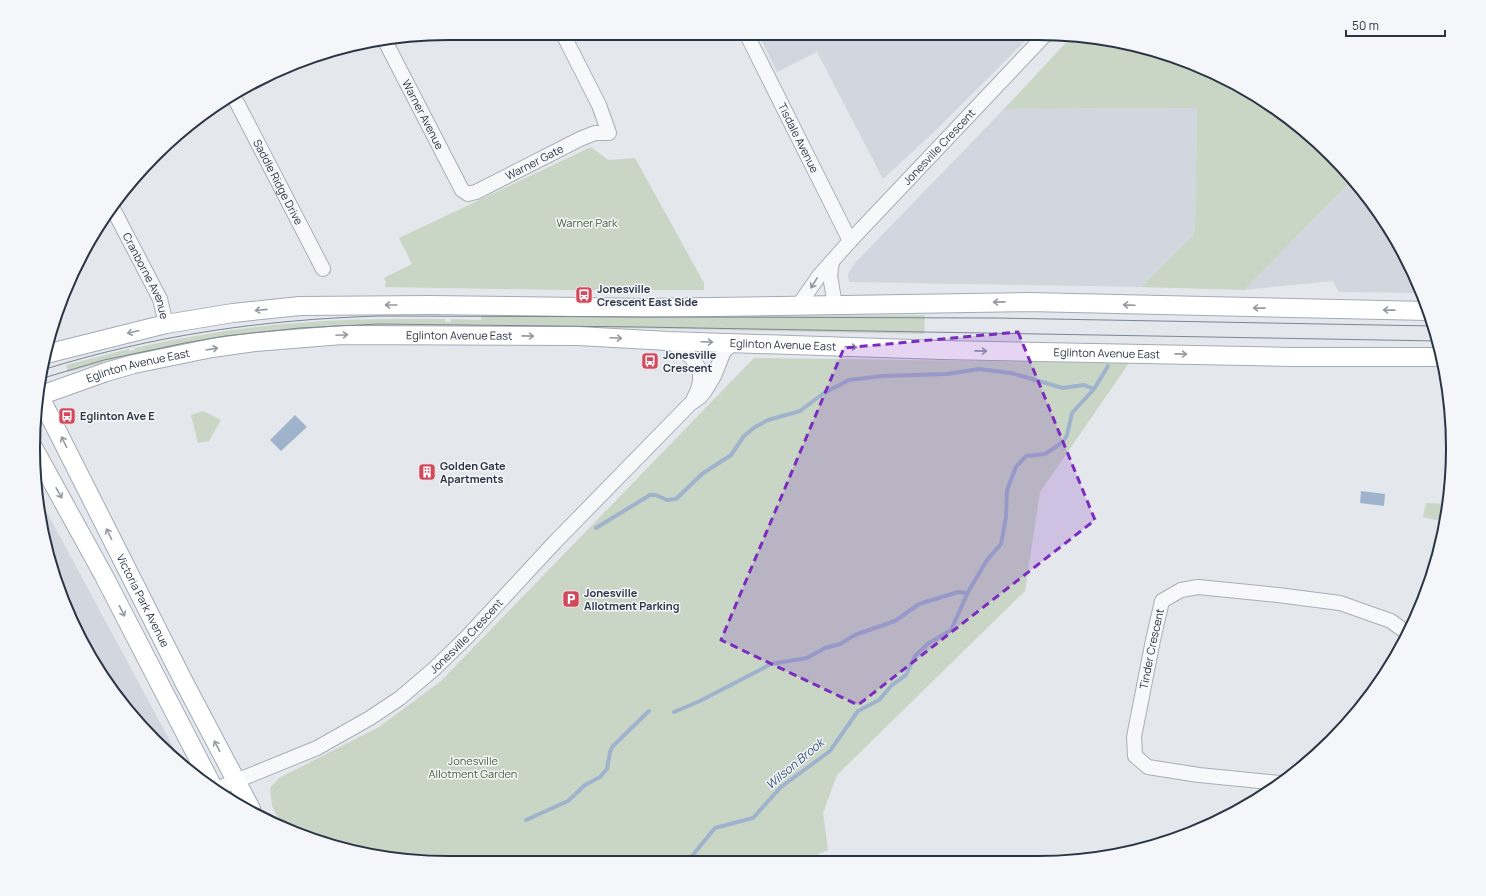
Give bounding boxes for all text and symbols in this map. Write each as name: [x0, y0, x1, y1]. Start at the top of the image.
scale bar: [1346, 12, 1445, 38]
text: 50 m: [1352, 17, 1379, 34]
street label: Warner Avenue: [399, 77, 448, 152]
street label: Tisdale Avenue: [775, 100, 823, 176]
street label: Jonesville Crescent: [899, 105, 978, 188]
street label: Saddle Ridge Drive: [250, 137, 307, 228]
street label: Warner Gate: [503, 140, 566, 183]
park label: Warner Park: [557, 215, 618, 230]
street label: Cranborne Avenue: [120, 230, 173, 321]
one-way arrow: [810, 277, 818, 289]
place label: Jonesville Crescent East Side: [597, 281, 698, 309]
bus stop icon: Jonesville Crescent East Side: [574, 285, 594, 305]
one-way arrow: [993, 299, 1006, 306]
one-way arrow: [385, 301, 398, 309]
one-way arrow: [1123, 301, 1136, 309]
one-way arrow: [1253, 304, 1266, 312]
one-way arrow: [255, 306, 268, 314]
one-way arrow: [1383, 306, 1396, 314]
street label: Eglinton Avenue East: [406, 327, 512, 343]
one-way arrow: [127, 329, 140, 336]
one-way arrow: [335, 331, 348, 339]
one-way arrow: [521, 332, 534, 340]
one-way arrow: [609, 335, 622, 342]
street label: Eglinton Avenue East: [730, 335, 836, 354]
one-way arrow: [700, 339, 713, 346]
one-way arrow: [844, 343, 857, 351]
one-way arrow: [205, 344, 218, 352]
street label: Eglinton Avenue East: [1054, 344, 1160, 361]
street label: Eglinton Avenue East: [84, 345, 191, 386]
place label: Jonesville Crescent: [663, 347, 717, 375]
one-way arrow: [974, 347, 987, 354]
one-way arrow: [1174, 350, 1187, 358]
bus stop icon: Jonesville Crescent: [640, 351, 660, 371]
bus stop icon: Eglinton Ave E: [57, 406, 77, 426]
place label: Eglinton Ave E: [80, 408, 155, 423]
one-way arrow: [60, 437, 67, 449]
place label: Golden Gate Apartments: [440, 458, 506, 486]
building icon: Golden Gate Apartments: [417, 462, 437, 482]
one-way arrow: [55, 487, 63, 499]
one-way arrow: [105, 528, 112, 540]
street label: Victoria Park Avenue: [114, 551, 173, 650]
place label: Jonesville Allotment Parking: [584, 585, 679, 613]
parking icon: Jonesville Allotment Parking: [561, 589, 581, 609]
street label: Jonesville Crescent: [426, 595, 506, 677]
one-way arrow: [118, 604, 126, 616]
street label: Tinder Crescent: [1136, 607, 1167, 690]
water label: Wilson Brook: [762, 733, 829, 793]
one-way arrow: [213, 741, 221, 753]
park label: Jonesville Allotment Garden: [429, 753, 517, 781]

